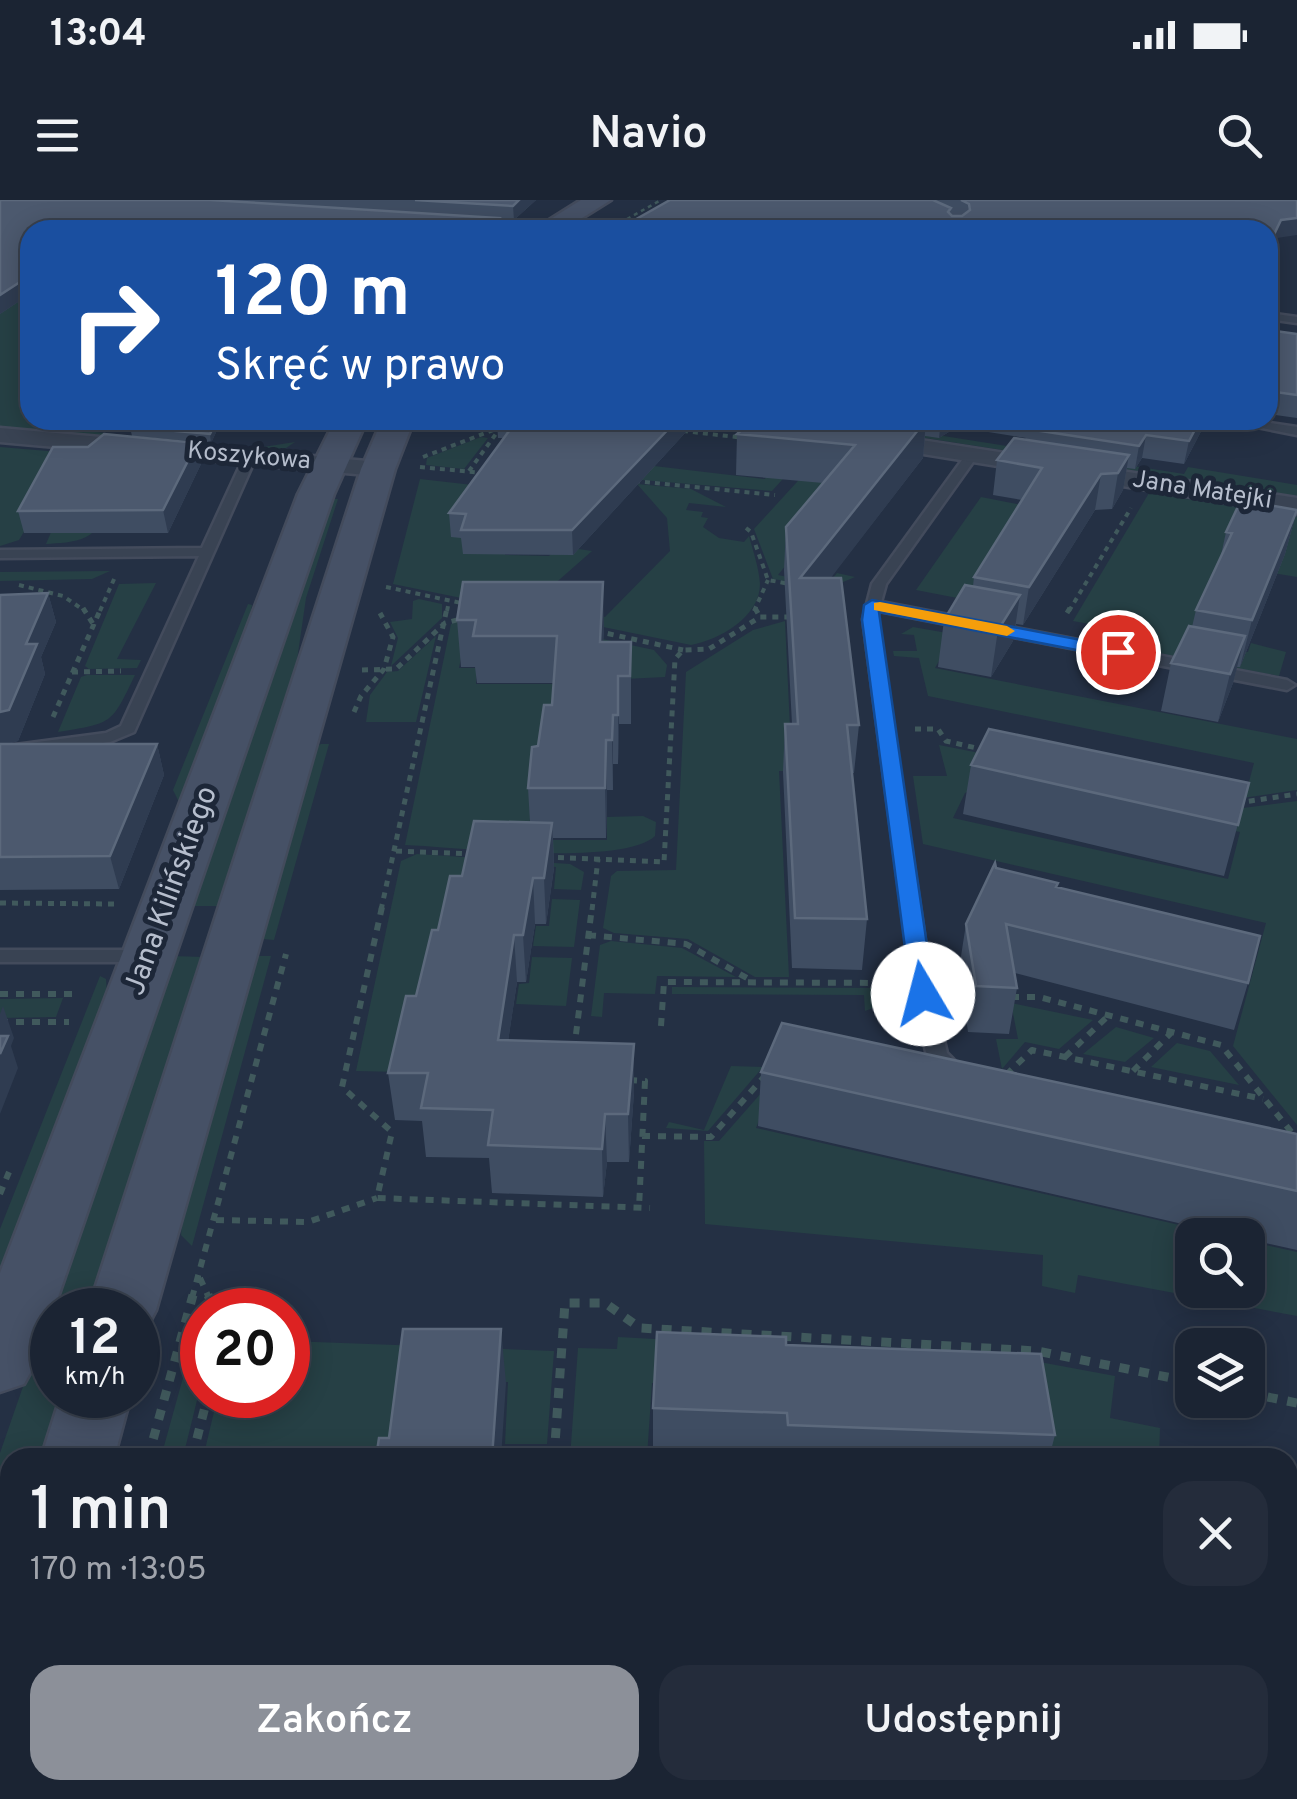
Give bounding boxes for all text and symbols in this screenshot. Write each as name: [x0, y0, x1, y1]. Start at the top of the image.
text: 13:04: [50, 11, 147, 60]
text: Navio: [589, 107, 708, 164]
icon: menu: [30, 108, 85, 163]
icon: search: [1212, 108, 1267, 163]
text: 120 m: [215, 252, 411, 341]
icon: right: [50, 260, 180, 390]
text: Skręć w prawo: [215, 339, 505, 396]
street label: Koszykowa: [186, 436, 312, 478]
street label: Jana Matejki: [1130, 464, 1274, 518]
pin: [1076, 610, 1161, 695]
icon: arrive: [1091, 625, 1146, 680]
street label: Jana Kilińskiego: [117, 781, 227, 1001]
position arrow: [871, 942, 975, 1046]
map controls: [1175, 1218, 1265, 1418]
button: search: [1175, 1218, 1265, 1308]
speed limit sign: 20: [180, 1288, 310, 1418]
text: 12: [70, 1309, 120, 1372]
button: layers: [1175, 1328, 1265, 1418]
text: km/h: [65, 1362, 125, 1394]
text: 1 min: [30, 1475, 171, 1551]
button: close: [1163, 1481, 1268, 1586]
text: 170 m · 13:05: [30, 1551, 207, 1591]
button: Zakończ: [30, 1665, 639, 1780]
button: Udostępnij: [659, 1665, 1268, 1780]

